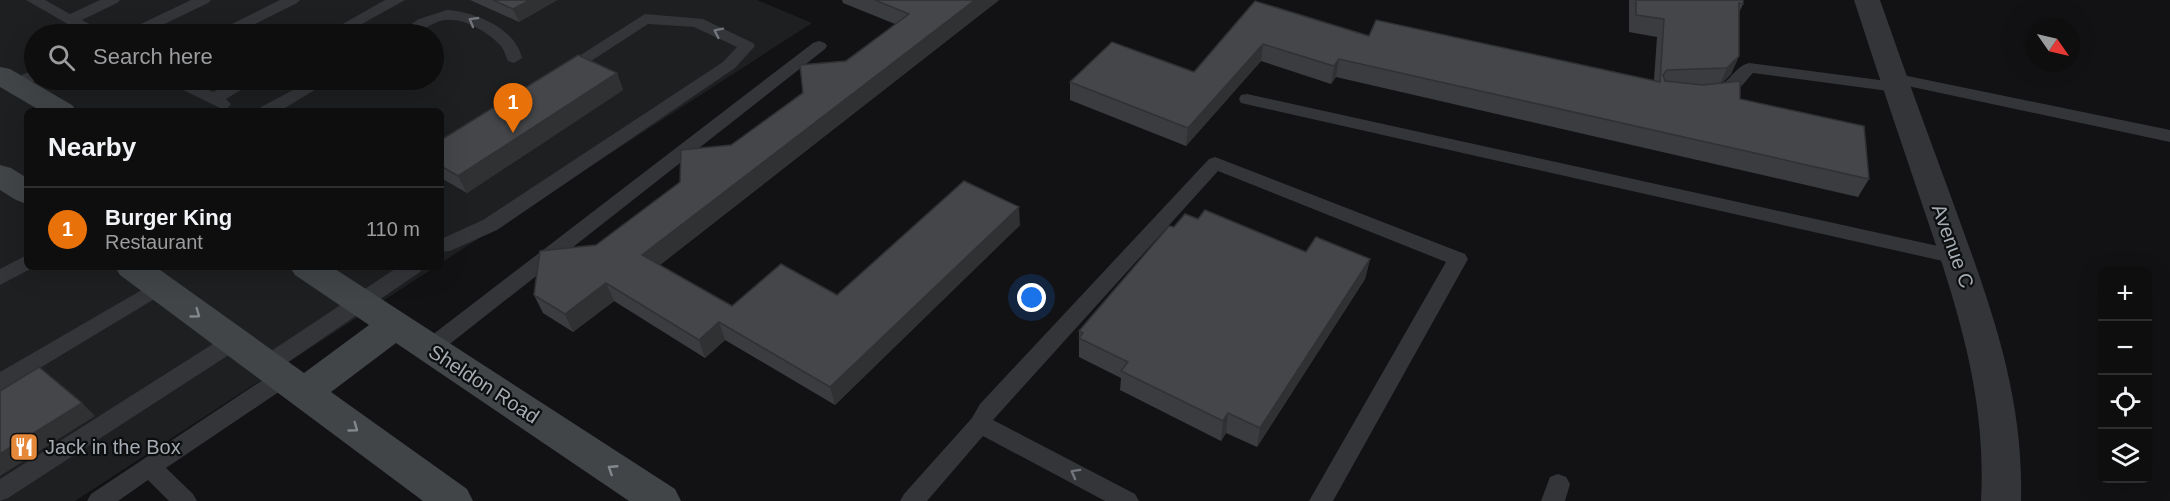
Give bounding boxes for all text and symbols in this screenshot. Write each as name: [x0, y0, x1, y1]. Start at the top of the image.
one-way arrow: [469, 17, 479, 29]
north arrow: [2026, 18, 2080, 72]
search box: [24, 24, 444, 90]
one-way arrow: [714, 27, 725, 39]
icon: search: [45, 41, 78, 74]
text: Search here: [93, 44, 213, 69]
pin: 1: [494, 84, 532, 133]
text: Nearby: [48, 132, 136, 162]
street label: Avenue C: [1928, 201, 1978, 291]
text: Burger King: [105, 205, 232, 230]
text: 1: [62, 218, 73, 240]
text: 110 m: [366, 218, 420, 240]
text: Restaurant: [105, 231, 203, 253]
map controls: [2098, 267, 2152, 483]
button: +: [2098, 267, 2152, 321]
your location: [1017, 283, 1046, 312]
one-way arrow: [189, 307, 200, 318]
button: −: [2098, 321, 2152, 375]
street label: Sheldon Road: [425, 340, 543, 428]
button: locate: [2098, 375, 2152, 429]
one-way arrow: [347, 421, 358, 432]
button: layers: [2098, 429, 2152, 483]
restaurant icon: Jack in the Box: [8, 431, 40, 463]
place label: Jack in the Box: [45, 436, 181, 458]
one-way arrow: [608, 465, 619, 476]
one-way arrow: [1071, 469, 1082, 480]

